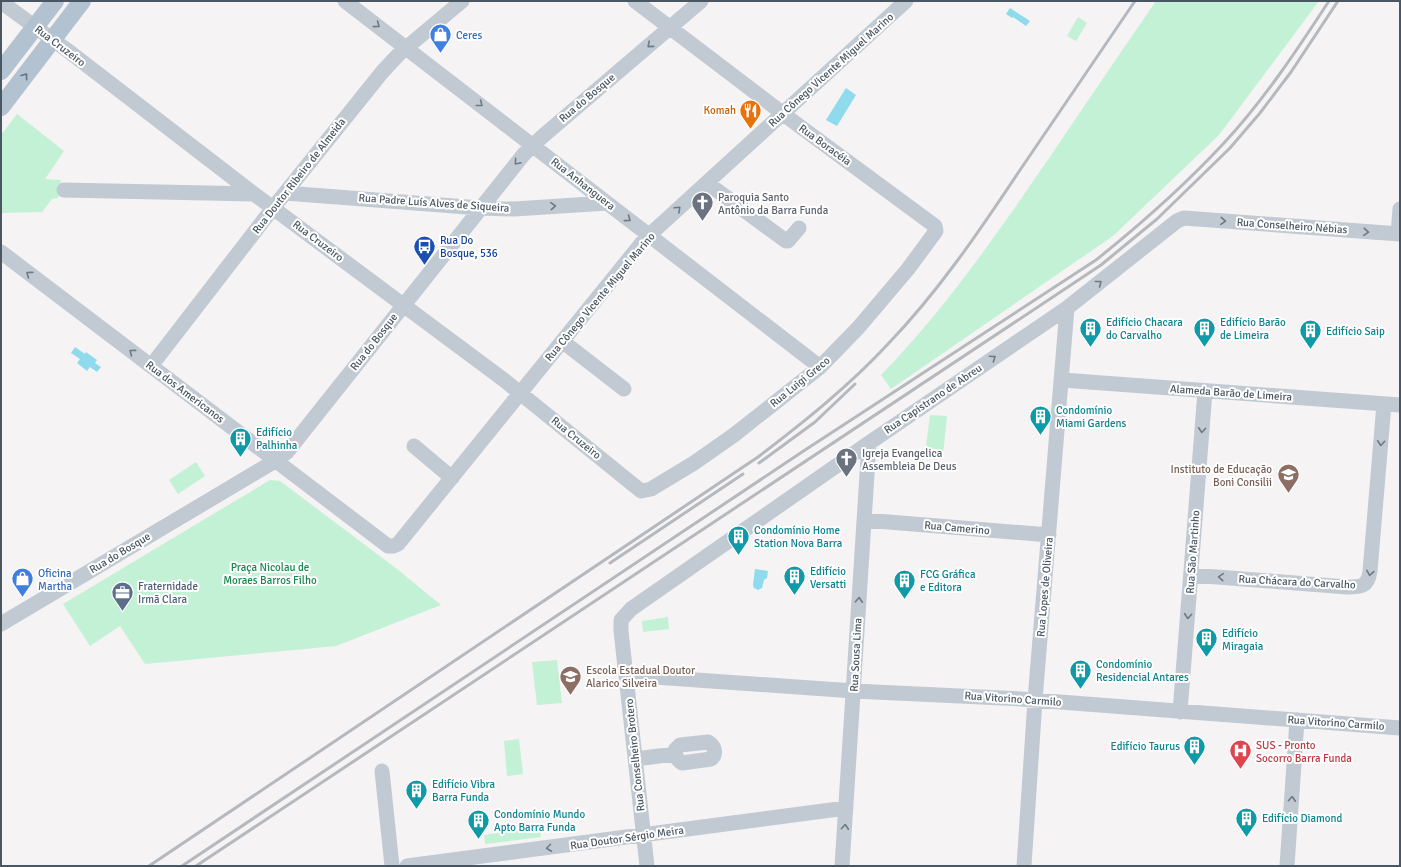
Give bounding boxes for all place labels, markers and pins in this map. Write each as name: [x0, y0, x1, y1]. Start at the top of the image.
shop icon: Ceres: [428, 22, 454, 55]
place label: Ceres: [456, 29, 482, 42]
restaurant icon: Komah: [738, 97, 764, 130]
place label: Komah: [704, 104, 736, 117]
church icon: Paroquia Santo Antônio da Barra Funda: [690, 190, 716, 223]
place label: Paroquia Santo Antônio da Barra Funda: [718, 191, 829, 217]
bus stop icon: Rua Do Bosque, 536: [411, 233, 437, 266]
place label: Rua Do Bosque, 536: [440, 234, 498, 260]
building icon: Edifício Chacara do Carvalho: [1077, 315, 1103, 348]
building icon: Edifício Barão de Limeira: [1192, 315, 1218, 348]
place label: Edifício Chacara do Carvalho: [1106, 316, 1183, 342]
place label: Edifício Barão de Limeira: [1220, 316, 1286, 342]
building icon: Edifício Saip: [1297, 318, 1323, 351]
place label: Edifício Saip: [1326, 325, 1385, 338]
building icon: Condomínio Miami Gardens: [1028, 403, 1054, 436]
place label: Condomínio Miami Gardens: [1056, 404, 1127, 430]
building icon: Edifício Palhinha: [227, 425, 253, 458]
place label: Edifício Palhinha: [256, 426, 298, 452]
church icon: Igreja Evangelica Assembleia De Deus: [834, 446, 860, 479]
place label: Igreja Evangelica Assembleia De Deus: [862, 447, 957, 473]
school or university icon: Instituto de Educação Boni Consilii: [1275, 462, 1301, 495]
place label: Instituto de Educação Boni Consilii: [1171, 463, 1272, 489]
building icon: Condomínio Home Station Nova Barra: [726, 523, 752, 556]
place label: Condomínio Home Station Nova Barra: [754, 524, 843, 550]
building icon: Edifício Versatti: [782, 564, 808, 597]
place label: Edifício Versatti: [810, 565, 846, 591]
shop icon: Oficina Martha: [9, 566, 35, 599]
place label: Oficina Martha: [38, 567, 73, 593]
building icon: FCG Gráfica e Editora: [892, 567, 918, 600]
place label: FCG Gráfica e Editora: [920, 568, 976, 594]
office icon: Fraternidade Irmã Clara: [109, 579, 135, 612]
place label: Fraternidade Irmã Clara: [138, 580, 198, 606]
building icon: Edifício Miragaia: [1193, 626, 1219, 659]
place label: Edifício Miragaia: [1222, 627, 1264, 653]
building icon: Condomínio Residencial Antares: [1067, 657, 1093, 690]
place label: Condomínio Residencial Antares: [1096, 658, 1189, 684]
school or university icon: Escola Estadual Doutor Alarico Silveira: [558, 663, 584, 696]
place label: Escola Estadual Doutor Alarico Silveira: [586, 664, 695, 690]
building icon: Edifício Taurus: [1182, 733, 1208, 766]
hospital icon: SUS - Pronto Socorro Barra Funda: [1228, 738, 1254, 771]
place label: SUS - Pronto Socorro Barra Funda: [1256, 739, 1352, 765]
place label: Edifício Taurus: [1111, 740, 1180, 753]
building icon: Edifício Vibra Barra Funda: [403, 777, 429, 810]
place label: Edifício Vibra Barra Funda: [432, 778, 495, 804]
building icon: Edifício Diamond: [1233, 805, 1259, 838]
building icon: Condomínio Mundo Apto Barra Funda: [466, 807, 492, 840]
place label: Condomínio Mundo Apto Barra Funda: [494, 808, 585, 834]
place label: Edifício Diamond: [1262, 812, 1343, 825]

